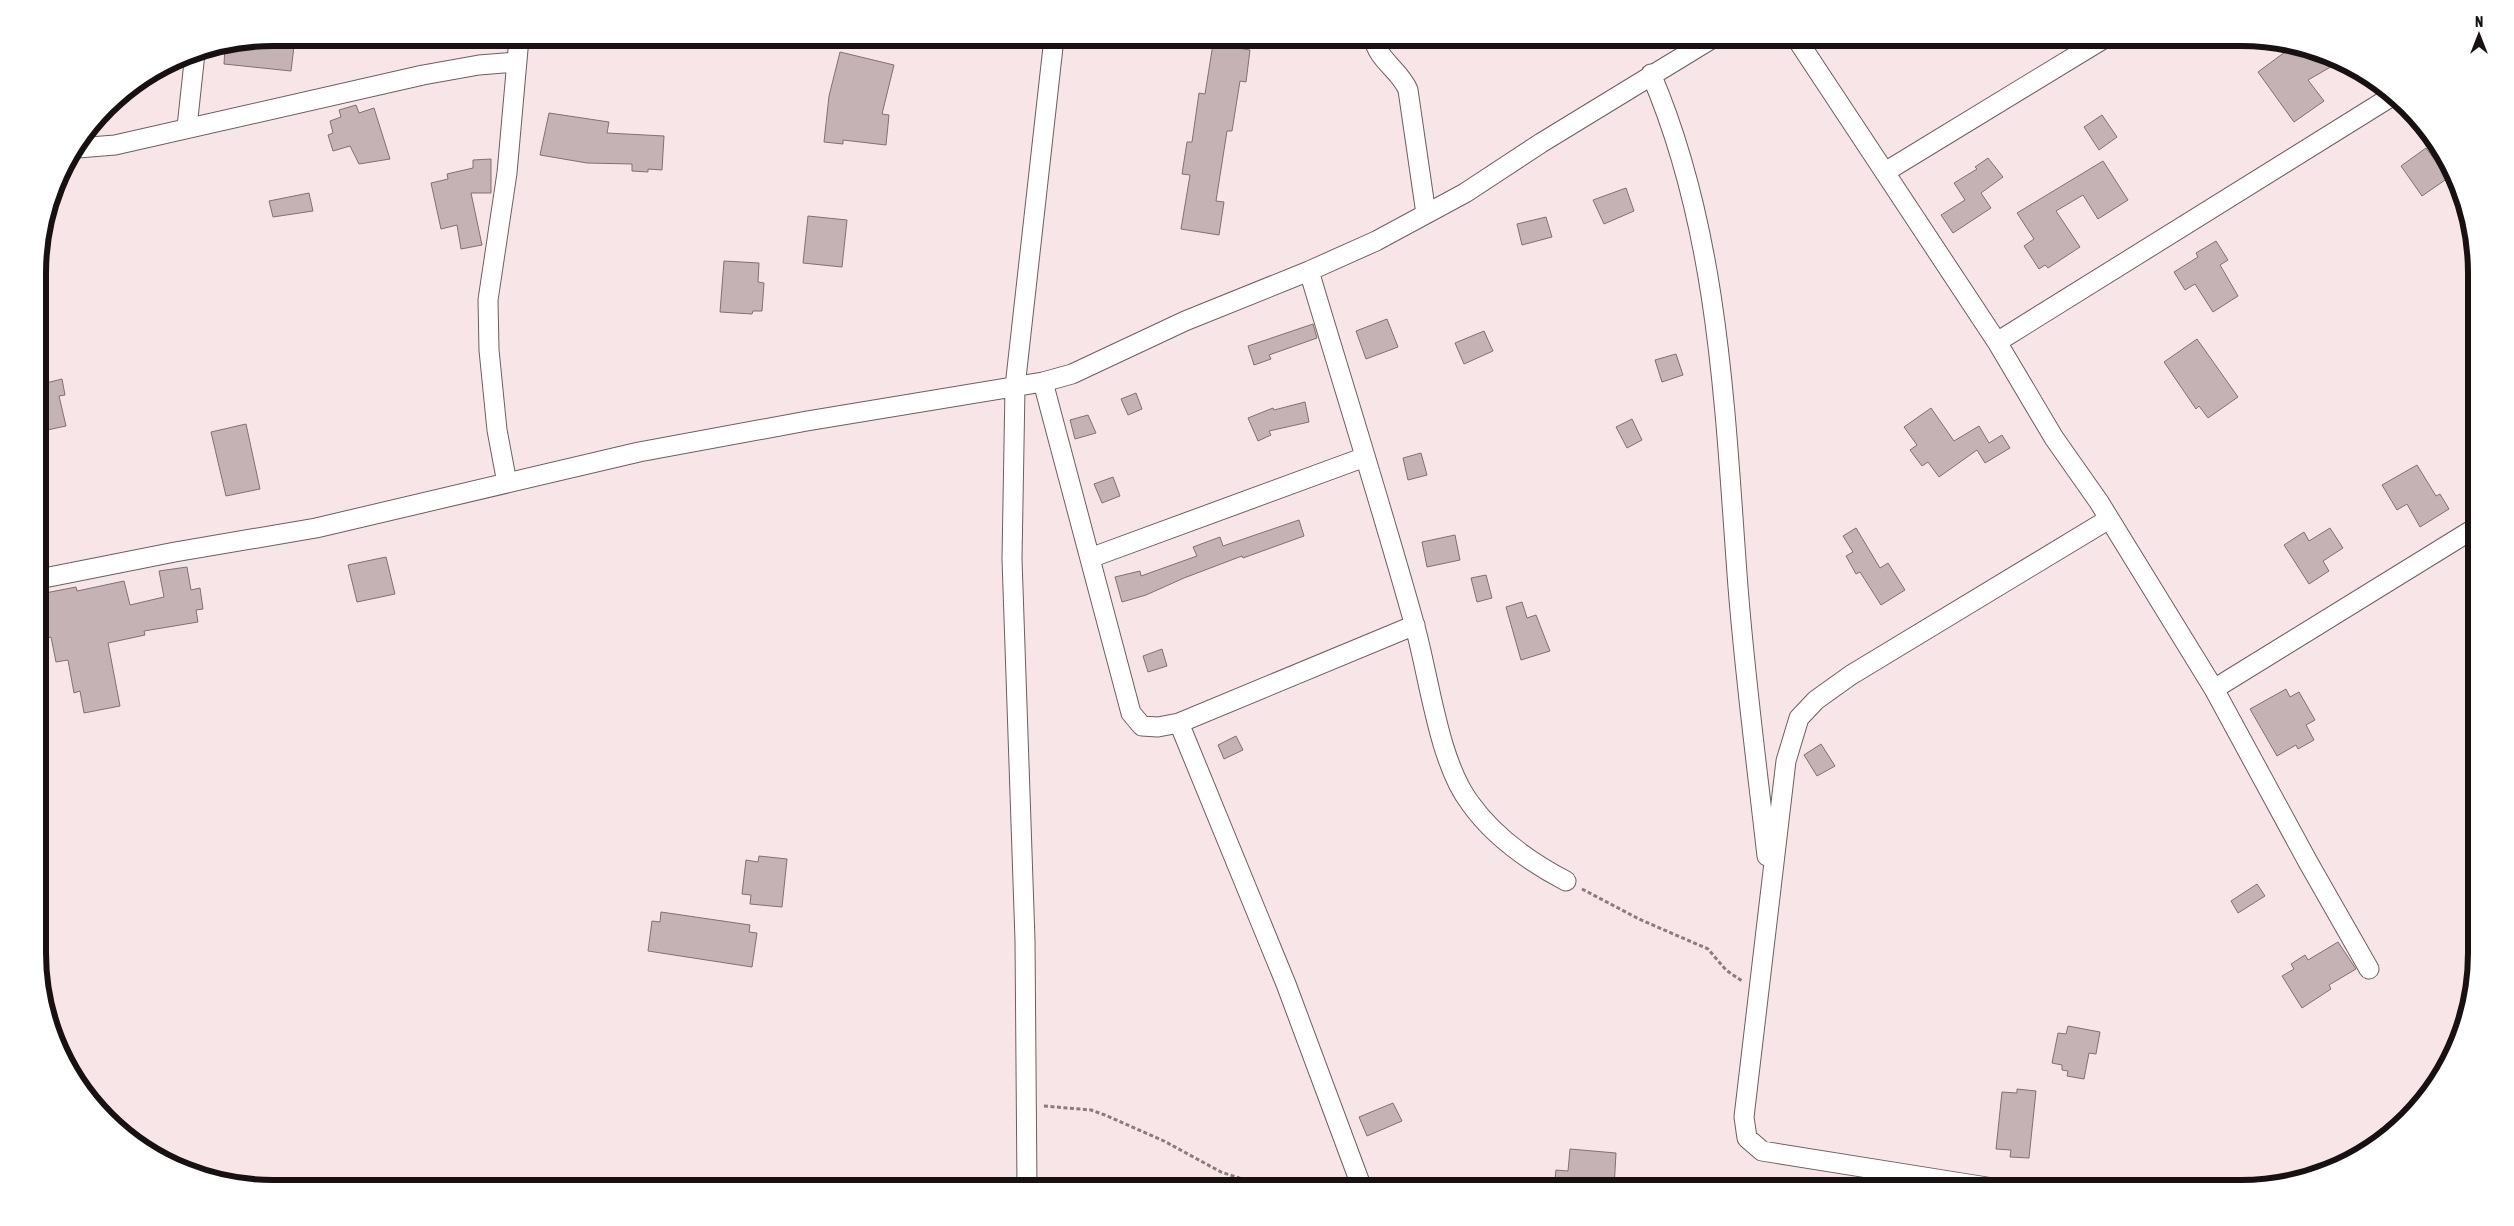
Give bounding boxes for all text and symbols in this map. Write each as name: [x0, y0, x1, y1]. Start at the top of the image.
north arrow: [2454, 10, 2504, 60]
text: N: [2475, 14, 2483, 30]

